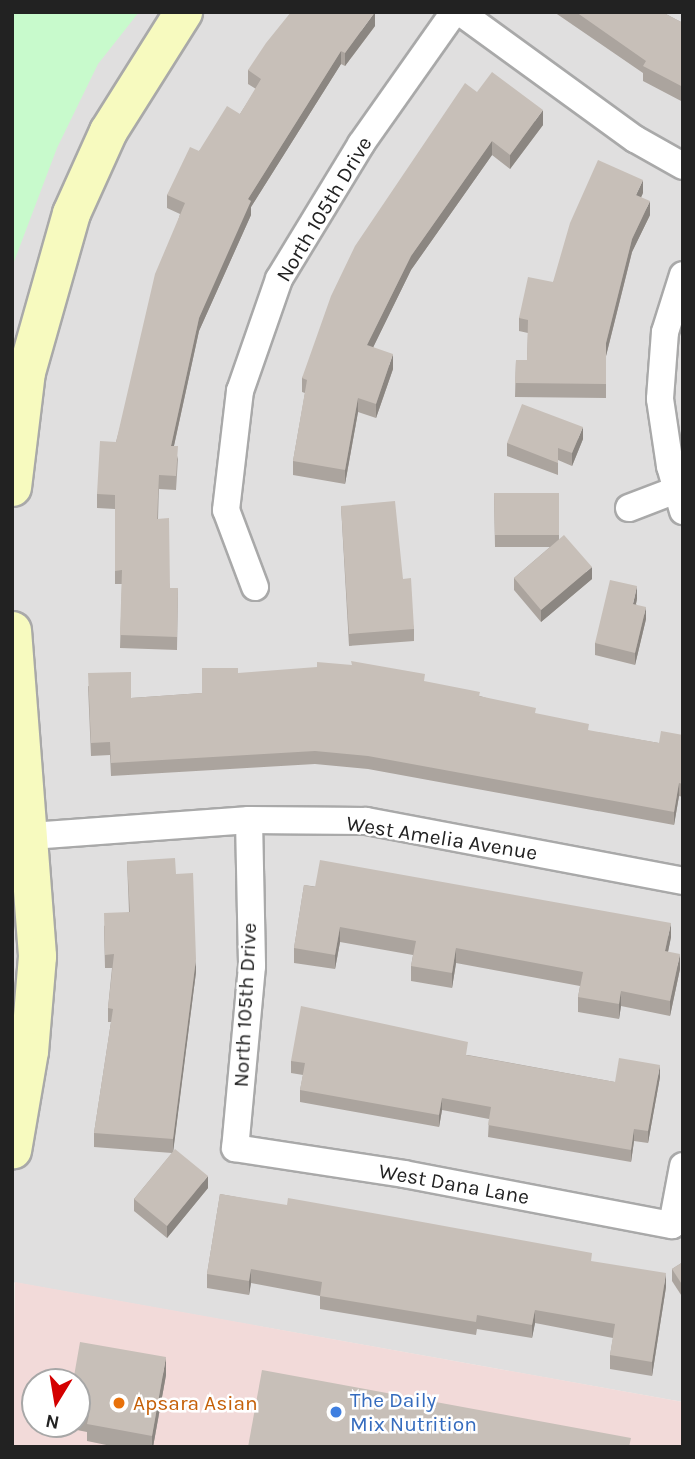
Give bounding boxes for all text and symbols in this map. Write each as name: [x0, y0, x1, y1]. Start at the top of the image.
street label: North 105th Drive: [271, 132, 377, 286]
street label: West Amelia Avenue: [345, 810, 539, 866]
street label: North 105th Drive: [228, 922, 262, 1088]
street label: West Dana Lane: [377, 1158, 531, 1210]
north arrow: [21, 1368, 91, 1438]
place label: The Daily Mix Nutrition: [350, 1387, 477, 1437]
place label: Apsara Asian: [133, 1390, 258, 1416]
marker: Apsara Asian: [111, 1395, 127, 1411]
marker: The Daily Mix Nutrition: [328, 1404, 344, 1420]
text: N: [44, 1410, 61, 1434]

